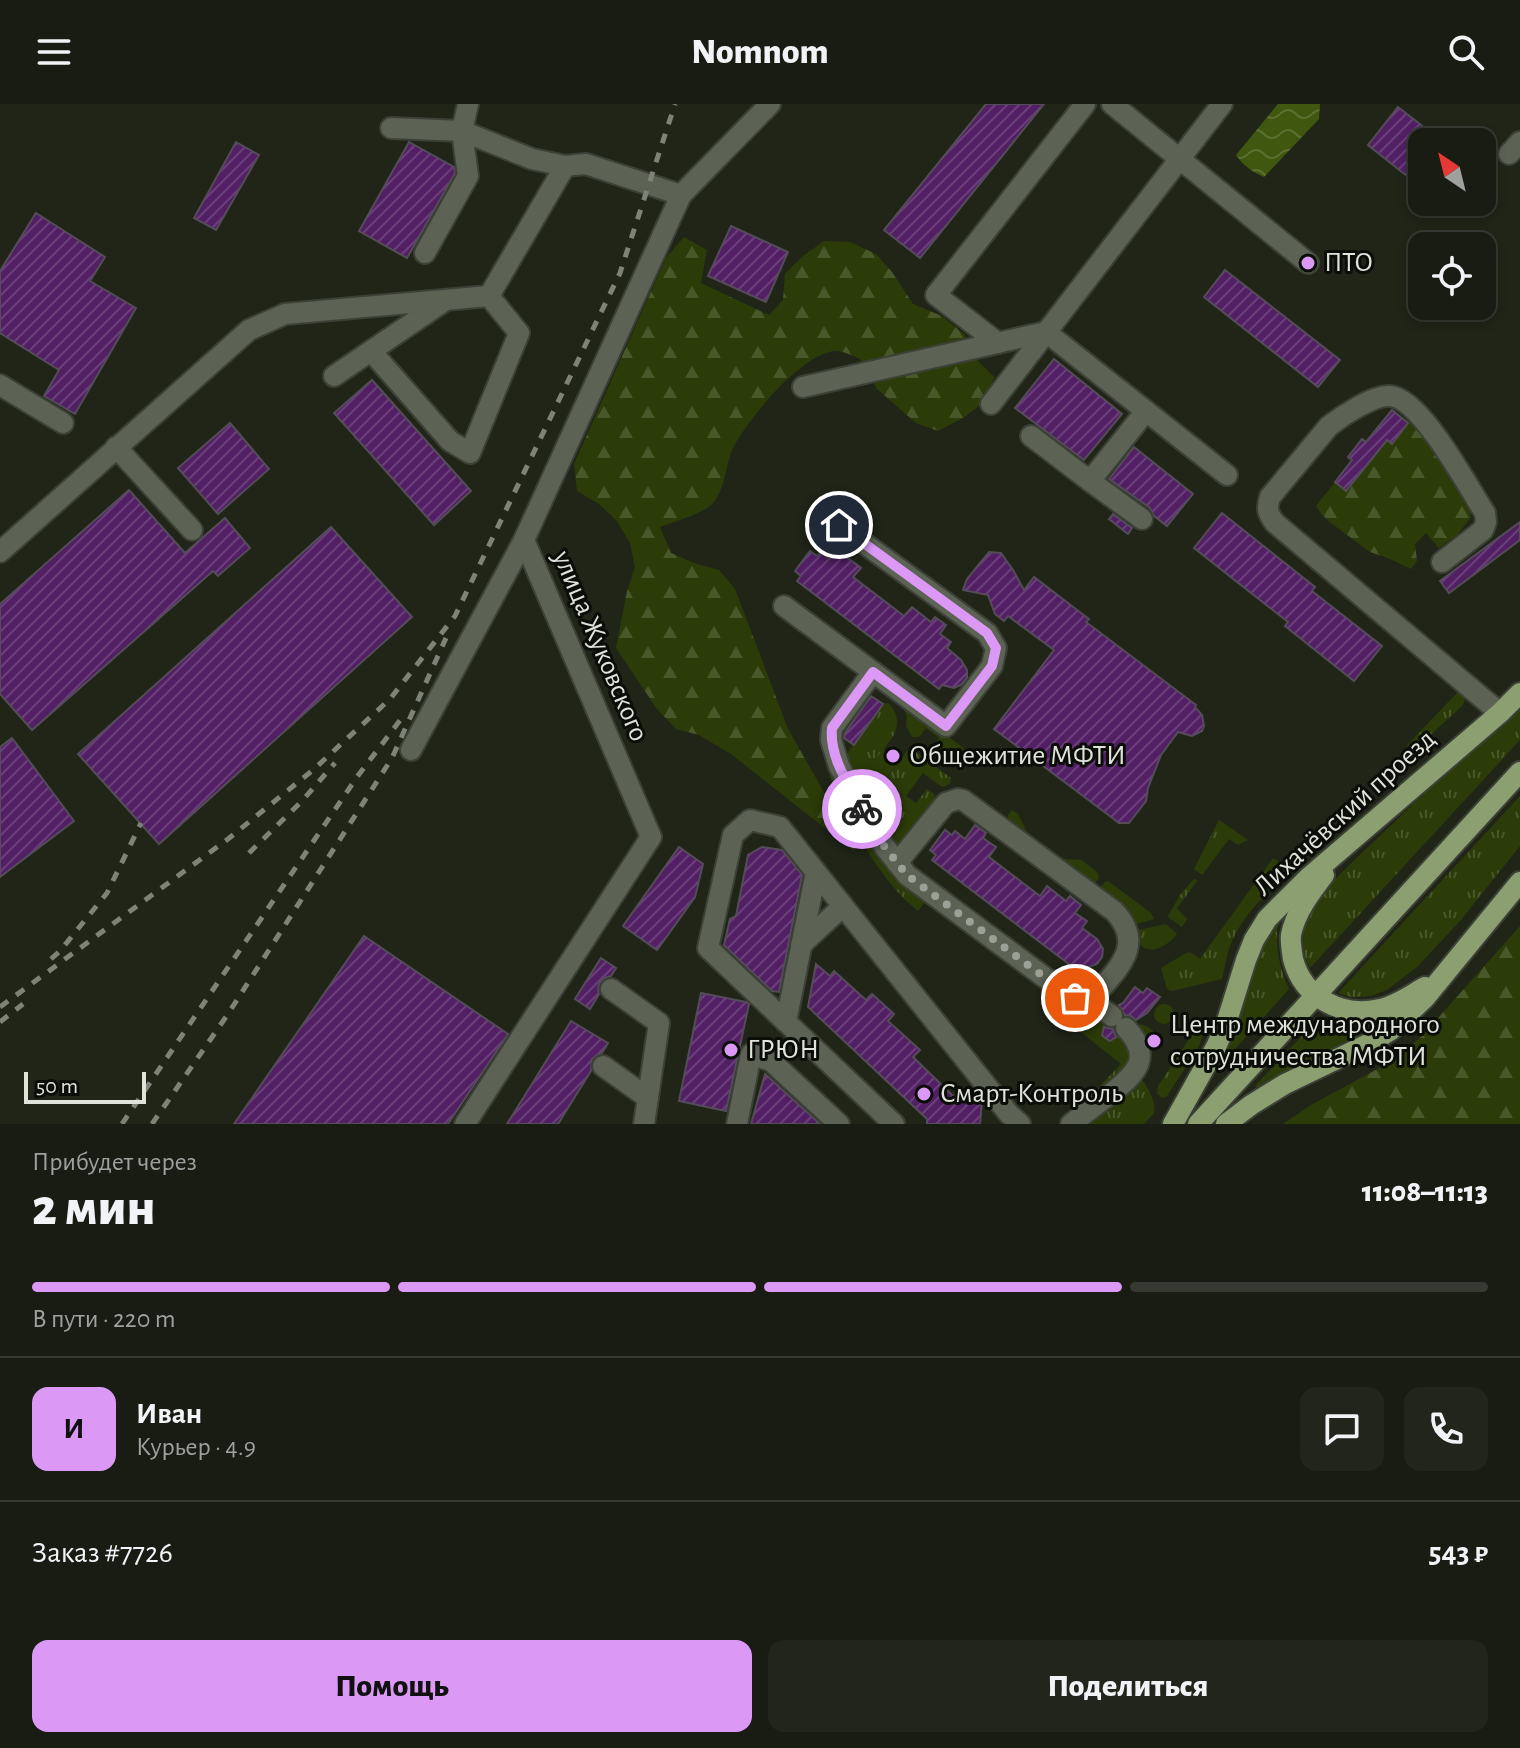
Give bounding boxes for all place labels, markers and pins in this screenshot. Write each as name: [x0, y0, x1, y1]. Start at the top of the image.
place label: ПТО: [1324, 249, 1373, 277]
marker: ПТО: [1299, 254, 1317, 272]
pin: [805, 491, 873, 559]
place label: Общежитие МФТИ: [909, 742, 1126, 770]
marker: Общежитие МФТИ: [884, 747, 902, 765]
pin: [1041, 964, 1109, 1032]
place label: Центр международного сотрудничества МФТИ: [1170, 1011, 1440, 1071]
marker: Центр международного сотрудничества МФТИ: [1145, 1032, 1163, 1050]
place label: ГРЮН: [747, 1036, 819, 1064]
marker: ГРЮН: [722, 1041, 740, 1059]
place label: Смарт-Контроль: [940, 1080, 1123, 1108]
marker: Смарт-Контроль: [915, 1085, 933, 1103]

